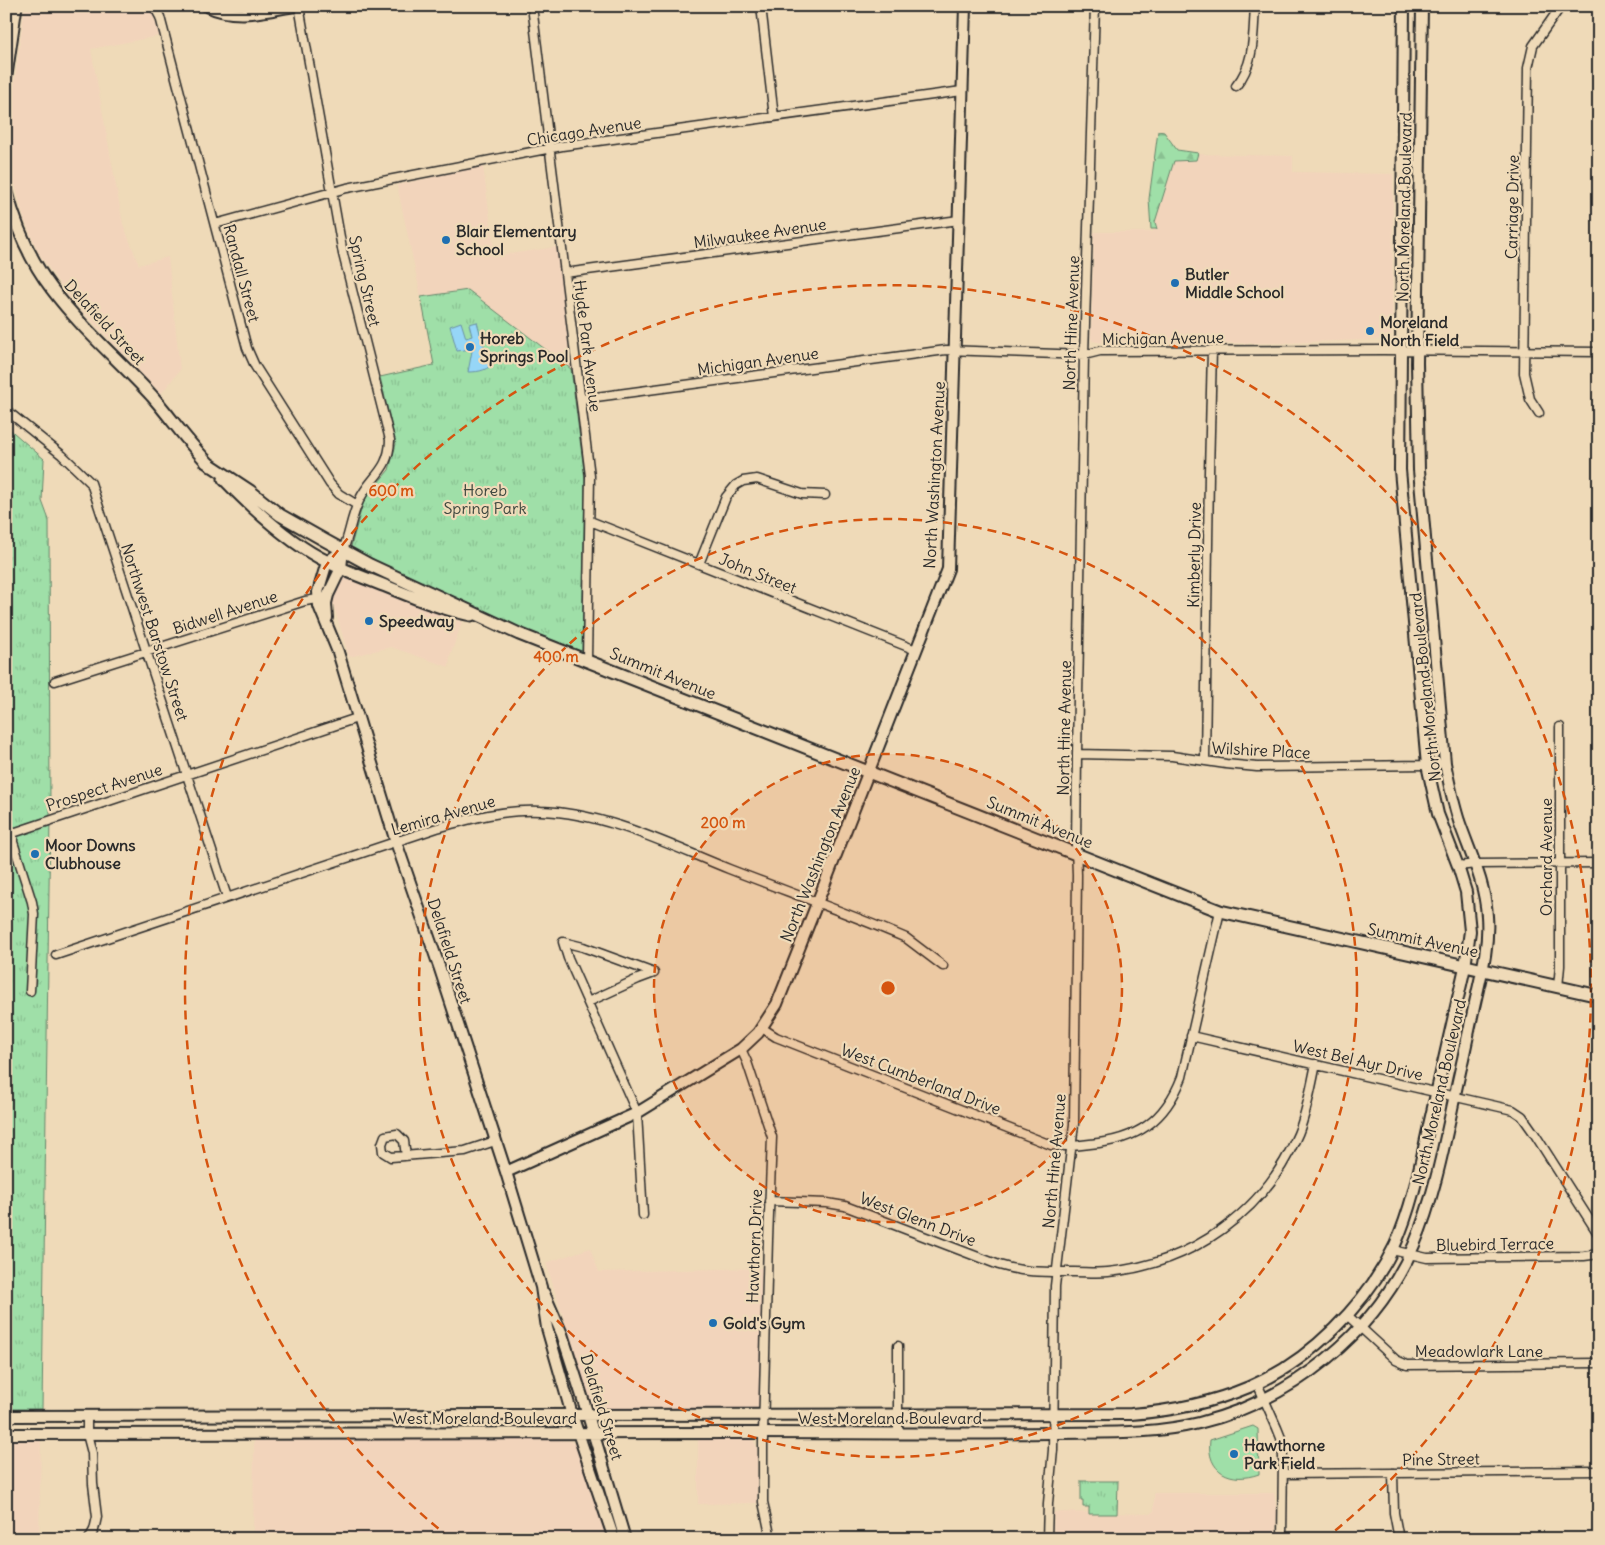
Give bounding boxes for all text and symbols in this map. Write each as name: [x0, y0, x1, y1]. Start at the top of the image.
street label: Chicago Avenue: [525, 112, 643, 150]
street label: North Moreland Boulevard: [1392, 112, 1416, 302]
street label: Carriage Drive: [1501, 155, 1523, 259]
street label: Milwaukee Avenue: [692, 214, 828, 252]
place label: Blair Elementary School: [456, 221, 577, 259]
street label: Randall Street: [219, 222, 265, 325]
street label: Spring Street: [345, 234, 385, 329]
marker: Blair Elementary School: [440, 234, 452, 246]
street label: North Hine Avenue: [1059, 255, 1083, 391]
place label: Butler Middle School: [1185, 264, 1284, 302]
street label: Delafield Street: [60, 275, 150, 369]
marker: Butler Middle School: [1169, 277, 1181, 289]
street label: Hyde Park Avenue: [570, 279, 606, 413]
place label: Moreland North Field: [1380, 312, 1460, 350]
marker: Moreland North Field: [1364, 325, 1376, 337]
street label: Michigan Avenue: [1102, 327, 1224, 349]
place label: Horeb Springs Pool: [480, 328, 568, 367]
marker: Horeb Springs Pool: [464, 341, 476, 353]
street label: Michigan Avenue: [696, 343, 820, 379]
street label: North Washington Avenue: [919, 381, 949, 569]
park label: Horeb Spring Park: [443, 480, 527, 518]
text: 600 m: [368, 481, 414, 500]
street label: Kimberly Drive: [1183, 502, 1205, 608]
street label: Northwest Barstow Street: [117, 541, 193, 724]
street label: John Street: [716, 548, 800, 598]
street label: Bidwell Avenue: [170, 586, 280, 638]
street label: North Moreland Boulevard: [1405, 591, 1445, 783]
place label: Speedway: [379, 611, 454, 632]
marker: Speedway: [363, 615, 375, 627]
street label: Summit Avenue: [607, 643, 719, 703]
text: 400 m: [533, 647, 579, 666]
street label: North Hine Avenue: [1053, 660, 1075, 796]
street label: Wilshire Place: [1211, 737, 1311, 763]
street label: Prospect Avenue: [43, 759, 165, 815]
street label: North Washington Avenue: [776, 763, 864, 945]
street label: Lemira Avenue: [389, 791, 497, 839]
street label: Summit Avenue: [984, 792, 1096, 852]
street label: Orchard Avenue: [1536, 798, 1556, 916]
text: 200 m: [701, 813, 745, 832]
place label: Moor Downs Clubhouse: [45, 835, 136, 873]
marker: Moor Downs Clubhouse: [29, 848, 41, 860]
street label: Delafield Street: [424, 896, 477, 1007]
street label: Summit Avenue: [1366, 918, 1480, 962]
centre of rings: [879, 979, 897, 997]
street label: North Moreland Boulevard: [1408, 997, 1470, 1187]
street label: West Bel Ayr Drive: [1291, 1035, 1425, 1085]
street label: West Cumberland Drive: [838, 1039, 1004, 1119]
street label: North Hine Avenue: [1038, 1093, 1070, 1229]
street label: West Glenn Drive: [857, 1188, 979, 1250]
street label: Hawthorn Drive: [742, 1189, 766, 1303]
street label: Bluebird Terrace: [1436, 1233, 1554, 1255]
place label: Gold's Gym: [723, 1313, 805, 1334]
marker: Gold's Gym: [707, 1317, 719, 1329]
street label: Meadowlark Lane: [1415, 1341, 1543, 1361]
street label: Delafield Street: [576, 1352, 628, 1463]
street label: West Moreland Boulevard: [393, 1408, 577, 1428]
street label: West Moreland Boulevard: [798, 1408, 982, 1428]
place label: Hawthorne Park Field: [1244, 1435, 1326, 1473]
marker: Hawthorne Park Field: [1228, 1448, 1240, 1460]
street label: Pine Street: [1402, 1448, 1481, 1470]

